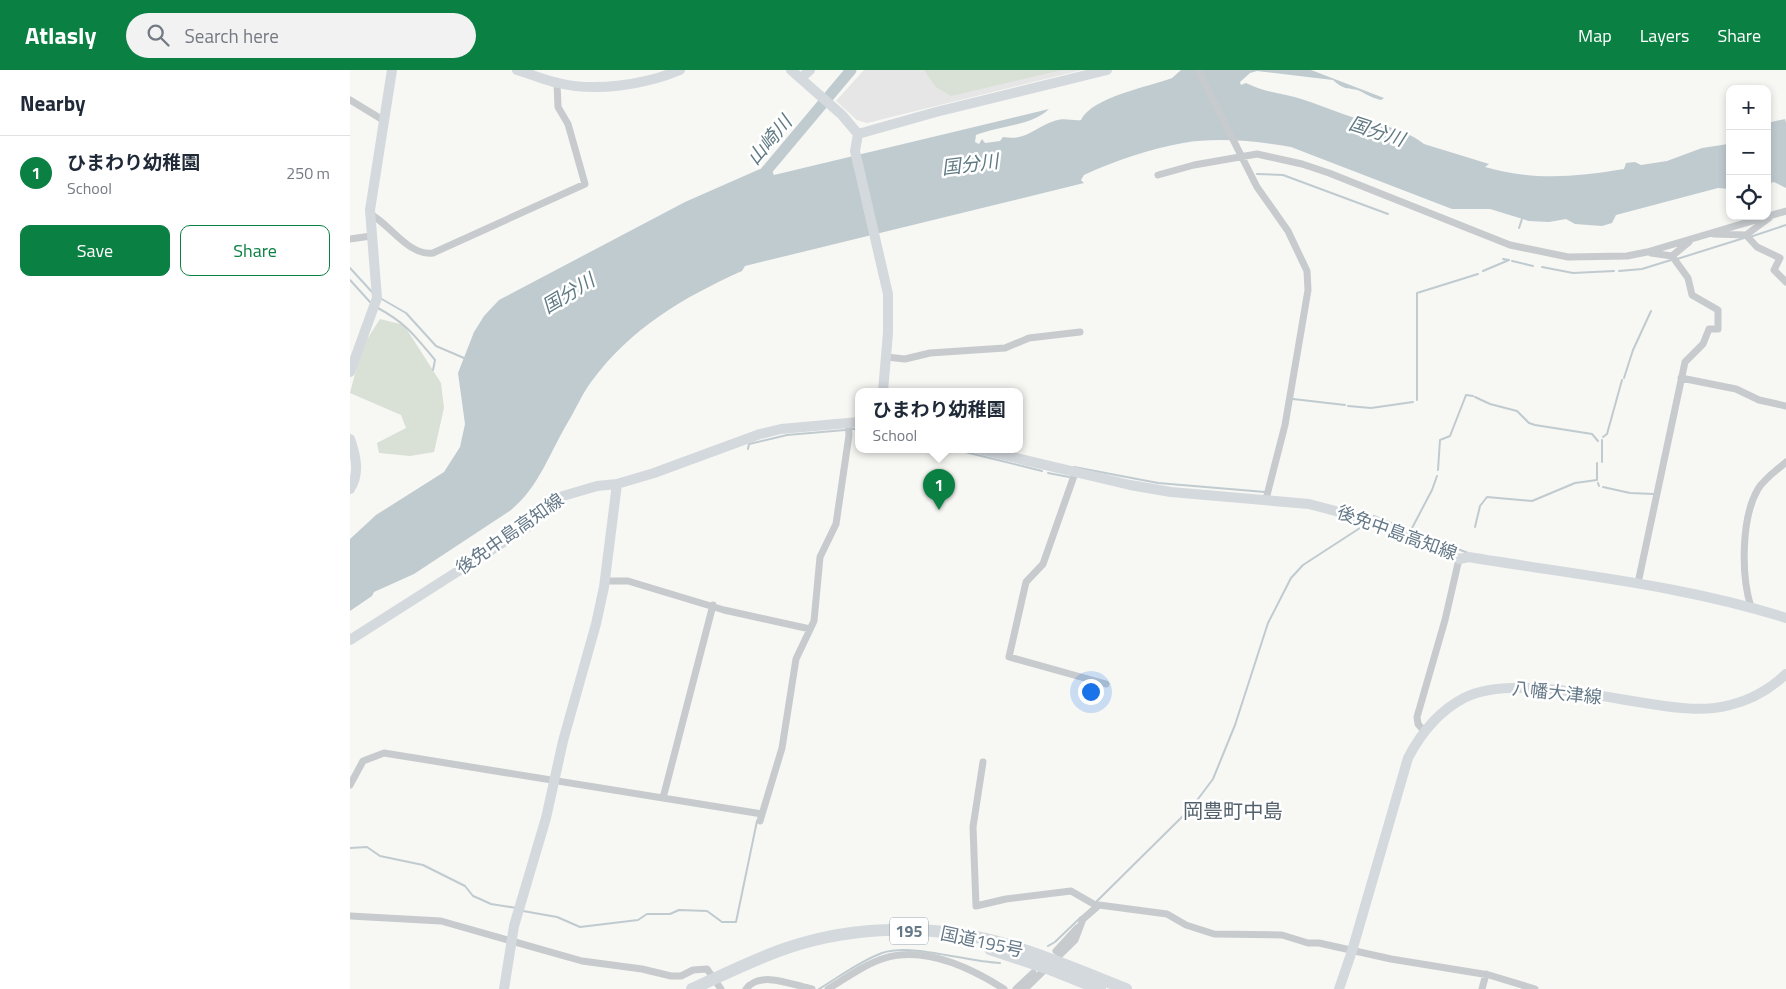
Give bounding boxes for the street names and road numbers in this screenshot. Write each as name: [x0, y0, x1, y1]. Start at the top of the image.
street label: 後免中島高知線: [450, 486, 569, 581]
street label: 後免中島高知線: [1333, 498, 1461, 567]
street label: 八幡大津線: [1511, 674, 1603, 711]
road number: 195: [890, 918, 928, 944]
street label: 国道195号: [938, 920, 1026, 963]

